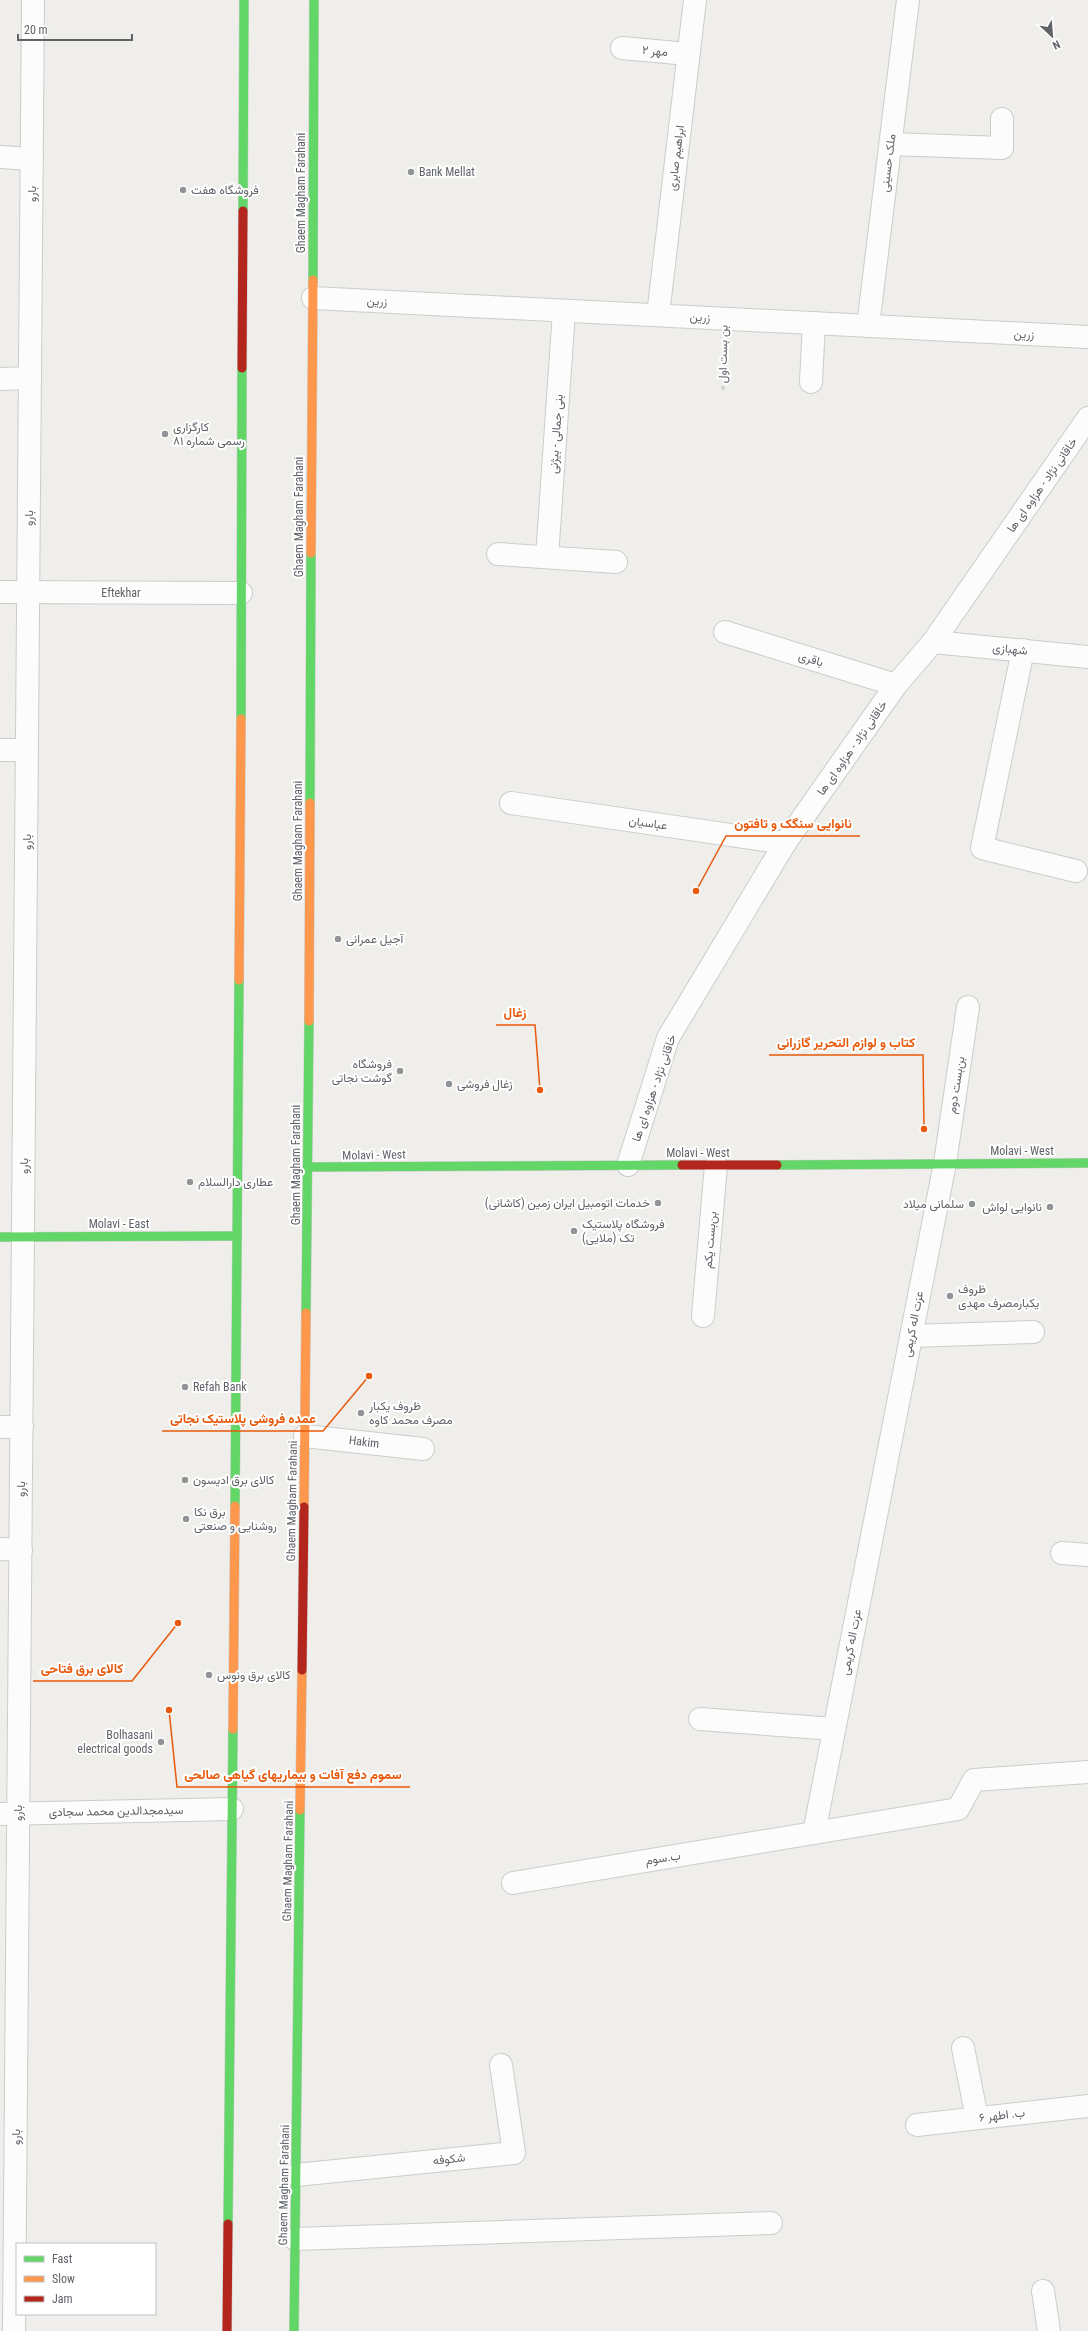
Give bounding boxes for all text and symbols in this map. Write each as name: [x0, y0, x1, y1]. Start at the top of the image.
scale bar: [18, 16, 132, 42]
north arrow: [1032, 16, 1072, 56]
text: 20 m: [24, 23, 48, 37]
text: N: [1050, 37, 1062, 52]
street label: مهر ۲: [641, 43, 669, 60]
street label: ابراهیم صابری: [665, 124, 688, 192]
street label: Ghaem Magham Farahani: [294, 133, 308, 253]
street label: ملک حسینی: [877, 133, 900, 193]
place label: Bank Mellat: [419, 165, 475, 179]
marker: Bank Mellat: [406, 167, 416, 177]
place label: فروشگاه هفت: [191, 183, 259, 198]
marker: فروشگاه هفت: [178, 185, 188, 195]
street label: بارو: [25, 186, 40, 202]
street label: زرین: [366, 293, 388, 310]
street label: زرین: [689, 309, 711, 326]
street label: بن بست اول: [715, 325, 732, 383]
street label: زرین: [1013, 326, 1035, 343]
street label: بنی جمالی - بیژنی: [546, 394, 567, 474]
place label: کارگزاری رسمی شماره ۸۱: [173, 420, 245, 449]
marker: کارگزاری رسمی شماره ۸۱: [160, 429, 170, 439]
street label: خاقانی نژاد - هزاوه ای ها: [1004, 435, 1081, 536]
street label: Ghaem Magham Farahani: [292, 457, 306, 577]
street label: بارو: [22, 510, 37, 526]
street label: Eftekhar: [101, 586, 141, 600]
street label: شهبازی: [992, 640, 1028, 659]
street label: باقری: [797, 649, 825, 670]
street label: خاقانی نژاد - هزاوه ای ها: [814, 698, 891, 799]
street label: Ghaem Magham Farahani: [291, 781, 305, 901]
callout: نانوایی سنگک و تافتون: [726, 811, 860, 836]
street label: عباسیان: [628, 813, 668, 833]
text: نانوایی سنگک و تافتون: [734, 816, 852, 832]
street label: بارو: [20, 834, 35, 850]
place label: آجیل عمرانی: [346, 932, 405, 947]
marker: آجیل عمرانی: [333, 934, 343, 944]
callout: زغال: [496, 1000, 535, 1025]
text: زغال: [504, 1005, 527, 1021]
callout: کتاب و لوازم التحریر گازرانی: [769, 1030, 923, 1055]
street label: خاقانی نژاد - هزاوه ای ها: [629, 1033, 680, 1144]
text: کتاب و لوازم التحریر گازرانی: [777, 1035, 915, 1051]
street label: بن‌بست دوم: [945, 1055, 968, 1115]
place label: فروشگاه گوشت نجاتی: [332, 1057, 392, 1086]
marker: فروشگاه گوشت نجاتی: [395, 1066, 405, 1076]
place label: زغال فروشی: [457, 1077, 513, 1092]
marker: زغال فروشی: [444, 1079, 454, 1089]
street label: Ghaem Magham Farahani: [289, 1105, 303, 1225]
street label: Molavi - West: [990, 1144, 1054, 1158]
street label: Molavi - West: [666, 1146, 730, 1160]
street label: Molavi - West: [342, 1147, 406, 1163]
street label: بارو: [17, 1158, 32, 1174]
place label: عطاری دارالسلام: [198, 1175, 273, 1190]
marker: عطاری دارالسلام: [185, 1177, 195, 1187]
place label: خدمات اتومبیل ایران زمین (کاشانی): [485, 1196, 650, 1211]
place label: سلمانی میلاد: [903, 1197, 964, 1212]
marker: خدمات اتومبیل ایران زمین (کاشانی): [653, 1198, 663, 1208]
marker: سلمانی میلاد: [967, 1199, 977, 1209]
place label: نانوایی لواش: [982, 1200, 1042, 1215]
marker: نانوایی لواش: [1045, 1202, 1055, 1212]
street label: بن‌بست یکم: [701, 1211, 720, 1269]
street label: Molavi - East: [89, 1217, 150, 1231]
place label: فروشگاه پلاستیک تک (ملایی): [582, 1217, 665, 1246]
marker: فروشگاه پلاستیک تک (ملایی): [569, 1226, 579, 1236]
place label: ظروف یکبارمصرف مهدی: [958, 1282, 1040, 1311]
street label: عزت اله کریمی: [900, 1290, 927, 1358]
marker: ظروف یکبارمصرف مهدی: [945, 1291, 955, 1301]
place label: Refah Bank: [193, 1380, 247, 1394]
marker: Refah Bank: [180, 1382, 190, 1392]
place label: ظروف یکبار مصرف محمد کاوه: [368, 1399, 453, 1428]
callout: عمده فروشی پلاستیک نجاتی: [162, 1406, 323, 1431]
marker: ظروف یکبار مصرف محمد کاوه: [356, 1408, 366, 1418]
text: عمده فروشی پلاستیک نجاتی: [170, 1411, 316, 1428]
street label: Hakim: [348, 1433, 380, 1451]
street label: Ghaem Magham Farahani: [284, 1441, 300, 1561]
place label: کالای برق ادیسون: [193, 1473, 274, 1488]
marker: کالای برق ادیسون: [180, 1475, 190, 1485]
street label: بارو: [14, 1481, 29, 1497]
place label: برق نکا روشنایی و صنعتی: [194, 1505, 277, 1534]
marker: برق نکا روشنایی و صنعتی: [181, 1514, 191, 1524]
street label: عزت اله کریمی: [838, 1608, 865, 1676]
callout: کالای برق فتاحی: [33, 1656, 132, 1681]
text: کالای برق فتاحی: [41, 1661, 123, 1677]
place label: کالای برق ونوس: [217, 1668, 291, 1683]
marker: کالای برق ونوس: [204, 1670, 214, 1680]
place label: Bolhasani electrical goods: [77, 1728, 153, 1756]
marker: Bolhasani electrical goods: [156, 1737, 166, 1747]
callout: سموم دفع آفات و بیماریهای گیاهی صالحی: [177, 1762, 410, 1787]
text: سموم دفع آفات و بیماریهای گیاهی صالحی: [184, 1767, 402, 1784]
street label: Ghaem Magham Farahani: [280, 1801, 296, 1921]
street label: سیدمجدالدین محمد سجادی: [48, 1803, 184, 1820]
street label: بارو: [11, 1805, 26, 1821]
street label: ب.سوم: [644, 1848, 682, 1869]
street label: ب. اطهر ۶: [978, 2105, 1026, 2126]
street label: Ghaem Magham Farahani: [276, 2125, 292, 2245]
street label: بارو: [9, 2129, 24, 2145]
street label: شکوفه: [432, 2150, 466, 2169]
legend: [16, 2243, 156, 2315]
text: Fast: [52, 2252, 73, 2266]
text: Slow: [52, 2272, 75, 2286]
text: Jam: [52, 2292, 73, 2306]

